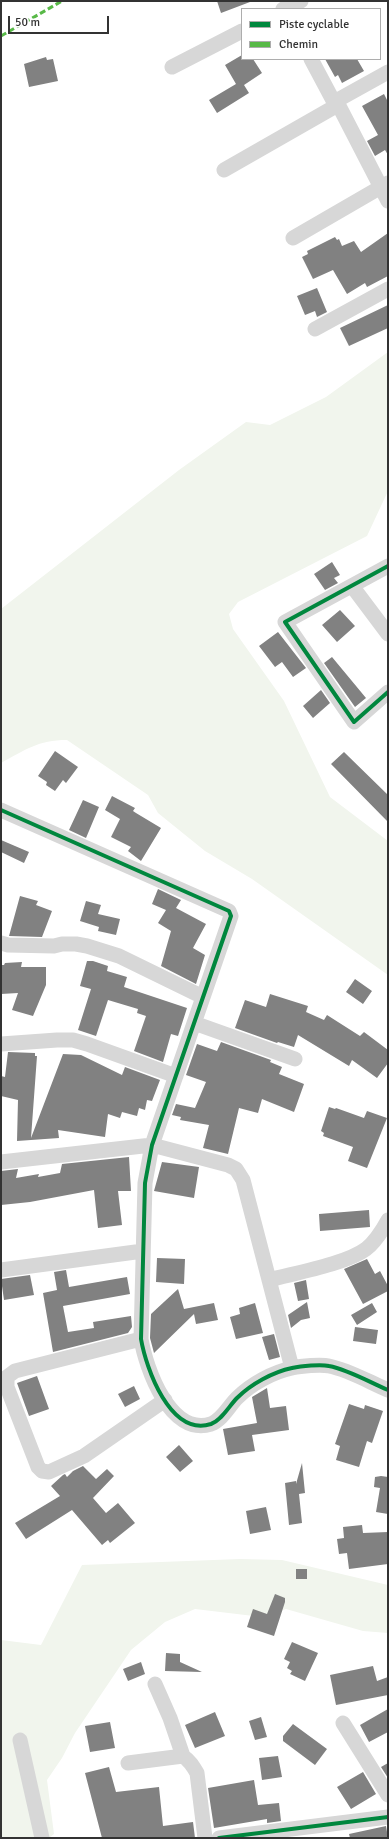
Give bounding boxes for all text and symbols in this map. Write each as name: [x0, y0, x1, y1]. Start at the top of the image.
scale bar: [10, 8, 111, 34]
legend: [241, 8, 381, 60]
text: 50 m: [15, 15, 40, 30]
text: Piste cyclable: [279, 17, 349, 32]
text: Chemin: [279, 37, 318, 52]

